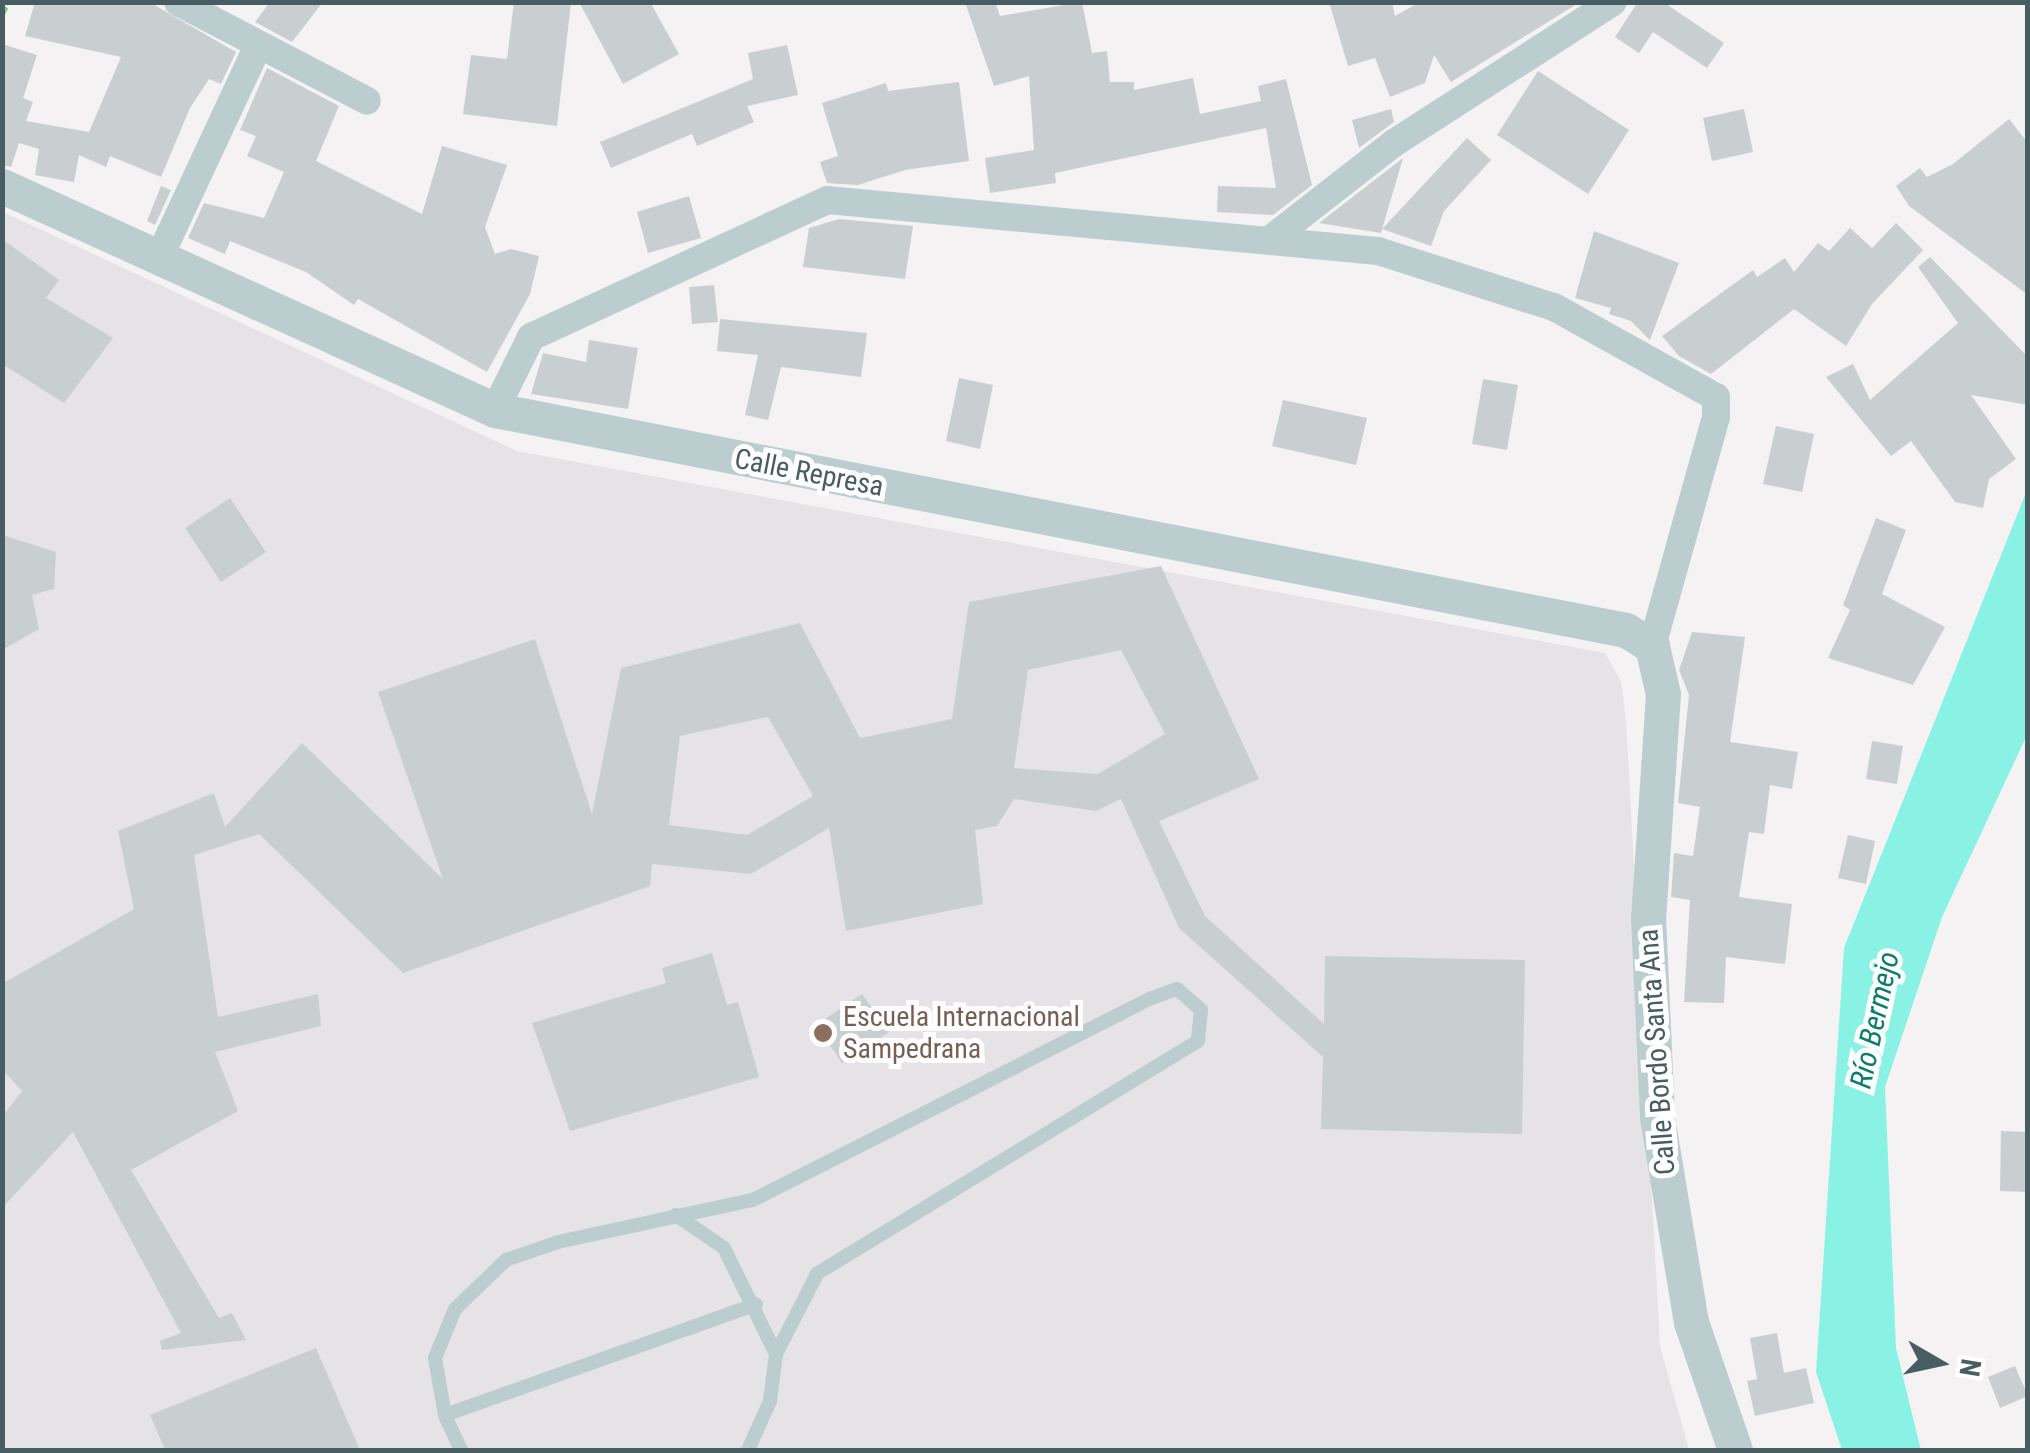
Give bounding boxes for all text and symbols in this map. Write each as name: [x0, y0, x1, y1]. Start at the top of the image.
street label: Calle Represa: [732, 442, 886, 504]
street label: Calle Bordo Santa Ana: [1632, 928, 1682, 1176]
water label: Río Bermejo: [1843, 948, 1907, 1092]
place label: Escuela Internacional Sampedrana: [843, 1000, 1080, 1066]
marker: Escuela Internacional Sampedrana: [812, 1022, 834, 1044]
north arrow: [1890, 1313, 1990, 1413]
text: N: [1952, 1357, 1988, 1379]

